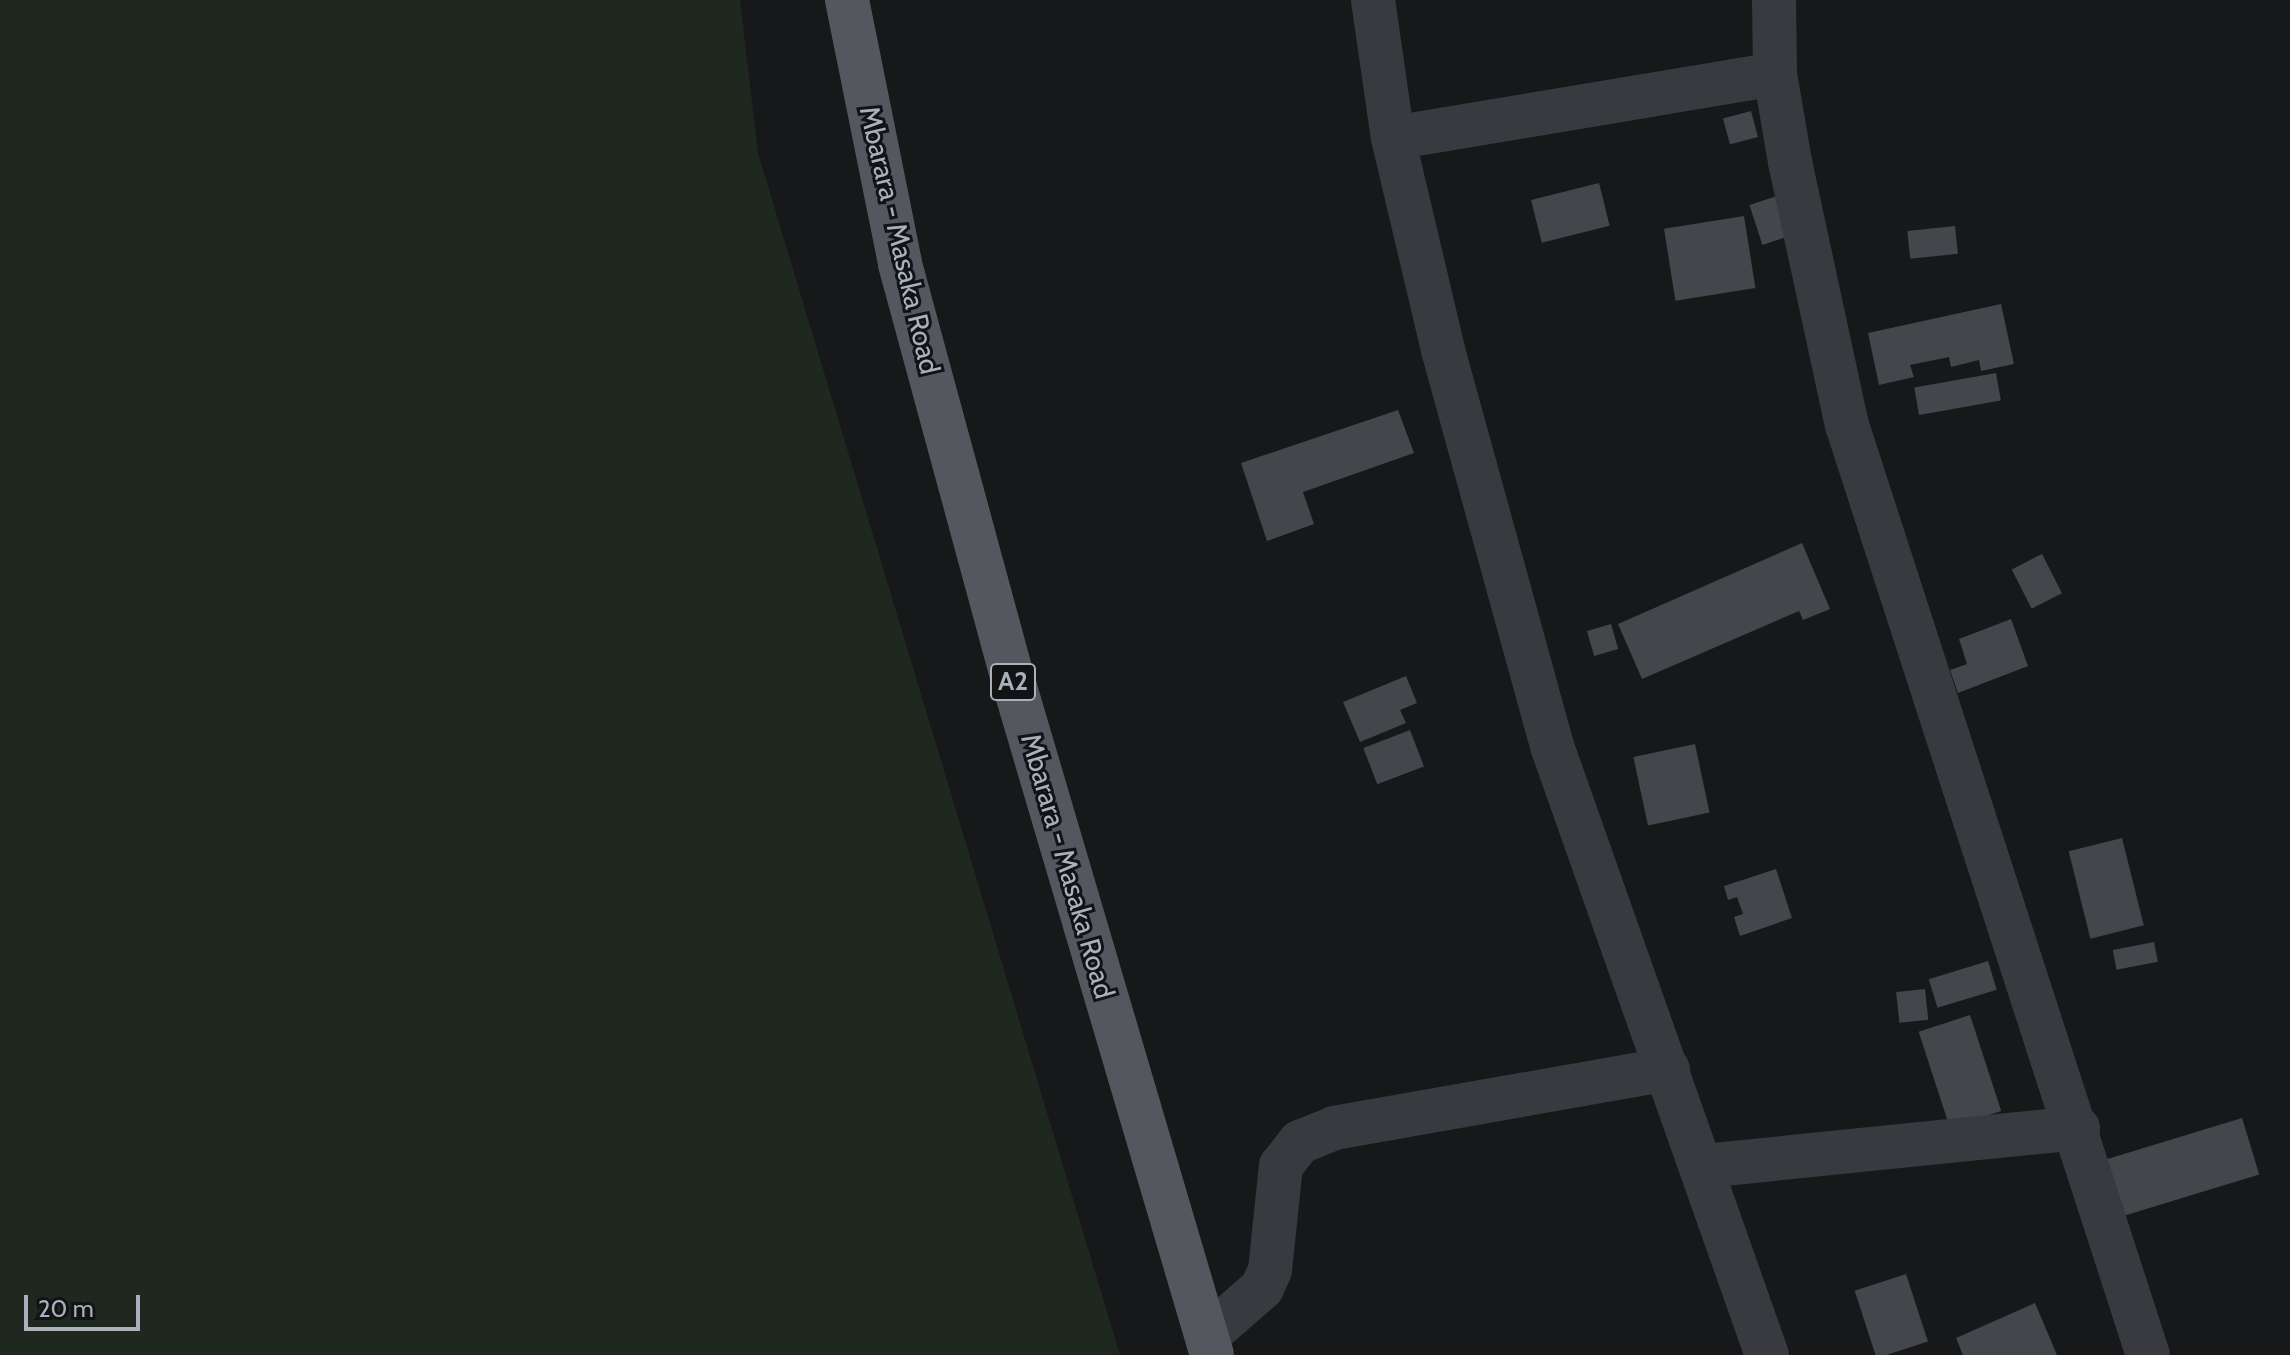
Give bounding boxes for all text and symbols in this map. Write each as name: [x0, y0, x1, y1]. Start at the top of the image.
street label: Mbarara - Masaka Road: [853, 103, 947, 377]
road number: A2: [989, 660, 1037, 704]
street label: Mbarara - Masaka Road: [1014, 730, 1122, 1002]
scale bar: [28, 1279, 144, 1329]
text: 20 m: [38, 1294, 94, 1323]

